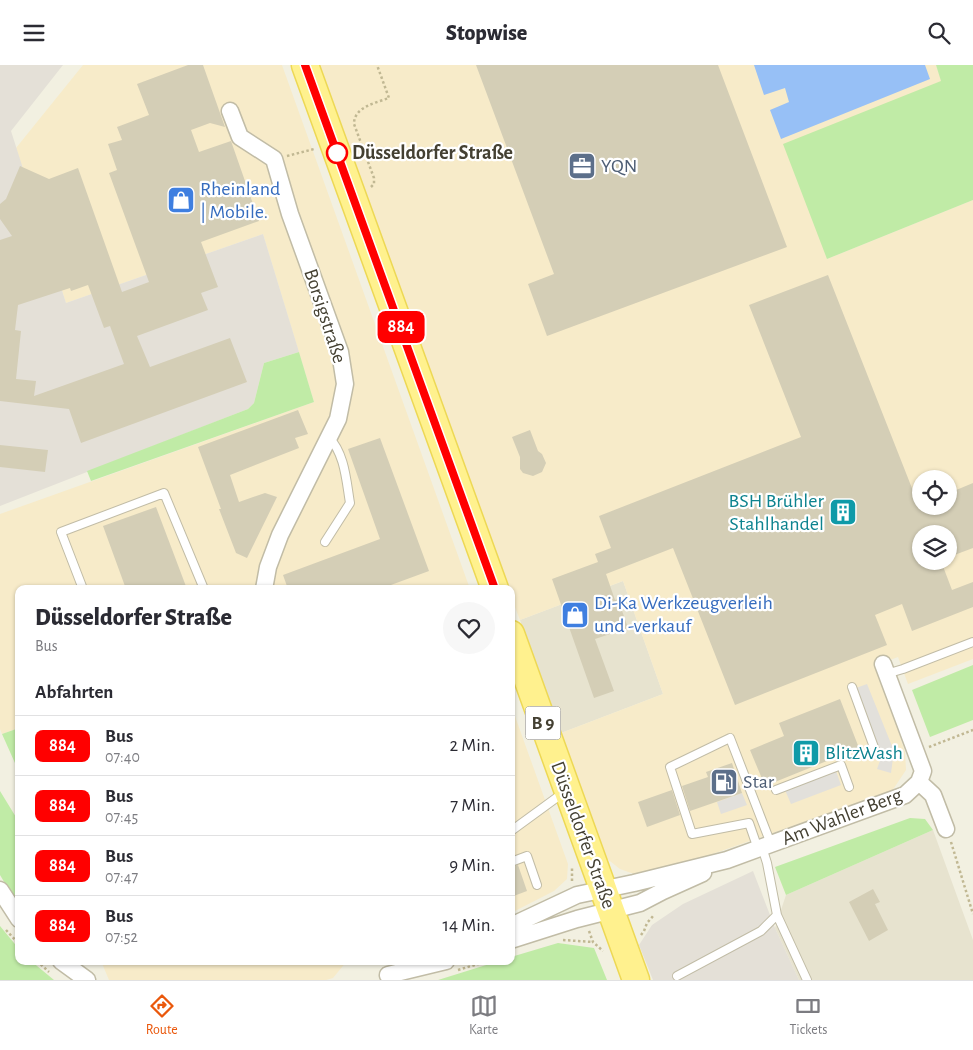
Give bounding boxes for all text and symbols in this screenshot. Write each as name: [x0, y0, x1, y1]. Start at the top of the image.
icon: menu: [20, 19, 48, 47]
icon: search: [925, 19, 953, 47]
text: Stopwise: [446, 22, 527, 44]
marker: Düsseldorfer Straße: [326, 142, 348, 164]
place label: Düsseldorfer Straße: [352, 143, 513, 163]
office icon: YQN: [567, 151, 597, 181]
place label: YQN: [601, 156, 637, 176]
place label: Rheinland | Mobile.: [200, 179, 280, 223]
shop icon: Rheinland | Mobile.: [166, 185, 196, 215]
street label: Borsigstraße: [300, 266, 350, 366]
line badge: 884: [372, 311, 430, 343]
text: 884: [388, 318, 414, 336]
map controls: [912, 470, 957, 570]
button: locate: [912, 470, 957, 515]
place label: BSH Brühler Stahlhandel: [729, 491, 825, 534]
building icon: BSH Brühler Stahlhandel: [828, 497, 858, 527]
button: layers: [912, 525, 957, 570]
place label: Di-Ka Werkzeugverleih und -verkauf: [594, 593, 773, 636]
shop icon: Di-Ka Werkzeugverleih und -verkauf: [560, 600, 590, 630]
button: heart: [443, 602, 495, 654]
text: Düsseldorfer Straße: [35, 606, 232, 630]
text: Bus: [35, 638, 58, 654]
text: Abfahrten: [35, 683, 113, 702]
road number: B 9: [526, 706, 560, 739]
text: Bus: [105, 727, 133, 746]
text: 2 Min.: [449, 736, 495, 755]
text: 884: [49, 737, 76, 755]
building icon: BlitzWash: [791, 738, 821, 768]
place label: BlitzWash: [825, 743, 903, 763]
text: 07:40: [105, 749, 140, 765]
street label: Düsseldorfer Straße: [547, 759, 619, 911]
fuel station icon: Star: [709, 767, 739, 797]
place label: Star: [743, 772, 775, 792]
street label: Am Wahler Berg: [779, 785, 905, 849]
text: Bus: [105, 787, 133, 806]
text: 7 Min.: [450, 796, 495, 815]
text: 884: [49, 797, 76, 815]
text: 07:45: [105, 809, 138, 825]
text: Bus: [105, 847, 133, 866]
text: 9 Min.: [449, 856, 495, 875]
text: 884: [49, 857, 76, 875]
text: 07:47: [105, 869, 138, 885]
text: Bus: [105, 907, 133, 926]
text: 14 Min.: [442, 916, 495, 935]
text: 884: [49, 917, 76, 935]
text: 07:52: [105, 929, 138, 945]
tab: Route: [146, 992, 178, 1039]
tab: Karte: [469, 992, 498, 1039]
tab: Tickets: [789, 992, 827, 1039]

